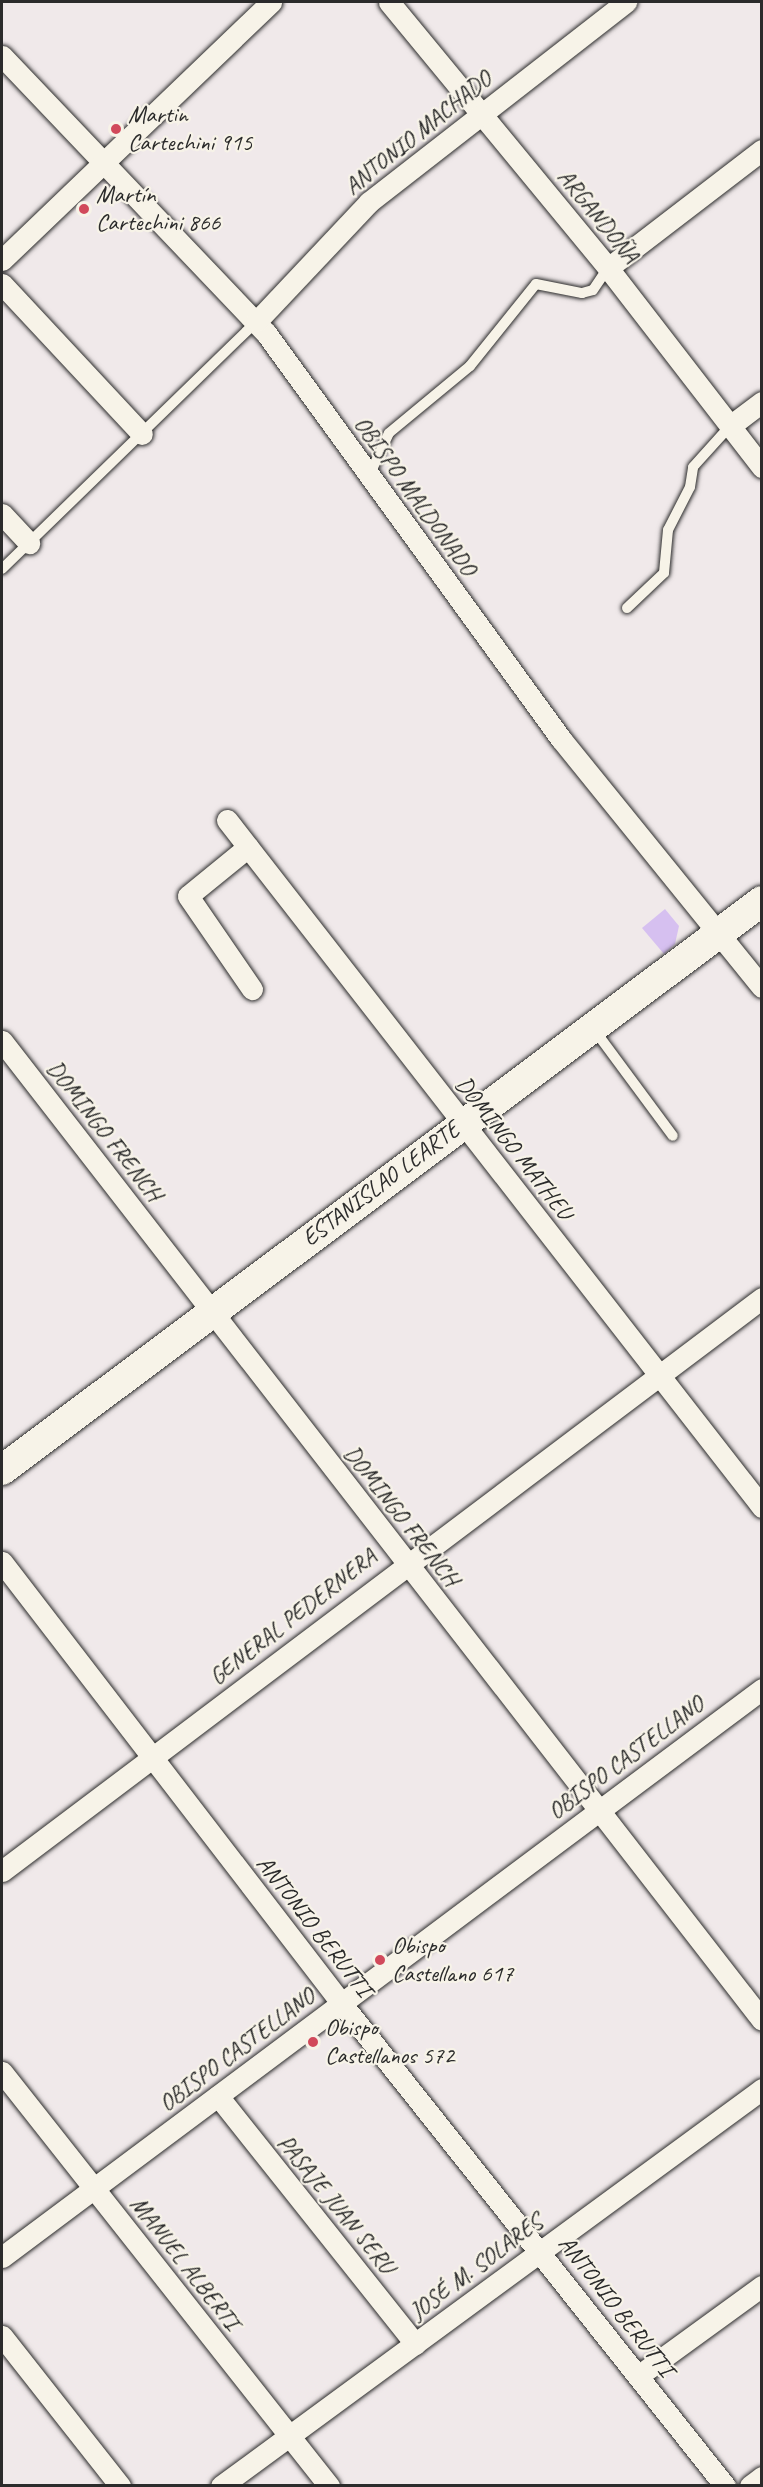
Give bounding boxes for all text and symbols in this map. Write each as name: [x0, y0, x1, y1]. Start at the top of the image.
street label: ANTONIO MACHADO: [338, 65, 498, 201]
place label: Martin Cartechini 915: [128, 101, 252, 157]
marker: Martin Cartechini 915: [109, 122, 123, 136]
street label: ARGANDOÑA: [551, 163, 645, 269]
place label: Martín Cartechini 866: [96, 181, 220, 237]
marker: Martín Cartechini 866: [77, 202, 91, 216]
street label: OBISPO MALDONADO: [347, 411, 483, 581]
street label: DOMINGO FRENCH: [40, 1055, 168, 1207]
street label: DOMINGO MATHEU: [449, 1071, 579, 1225]
street label: ESTANISLAO LEARTE: [297, 1116, 465, 1252]
street label: DOMINGO FRENCH: [337, 1440, 465, 1592]
street label: GENERAL PEDERNERA: [204, 1543, 382, 1691]
street label: OBISPO CASTELLANO: [542, 1690, 710, 1826]
street label: ANTONIO BERUTTI: [250, 1850, 378, 2002]
place label: Obispo Castellano 617: [392, 1932, 513, 1988]
marker: Obispo Castellano 617: [373, 1953, 387, 1967]
street label: OBISPO CASTELLANO: [153, 1982, 321, 2118]
place label: Obispo Castellanos 572: [325, 2014, 454, 2070]
marker: Obispo Castellanos 572: [306, 2035, 320, 2049]
street label: PASAJE JUAN SERU: [271, 2129, 401, 2279]
street label: MANUEL ALBERTI: [124, 2191, 246, 2335]
street label: JOSÉ M. SOLARES: [404, 2208, 548, 2326]
street label: ANTONIO BERUTTI: [552, 2230, 680, 2382]

